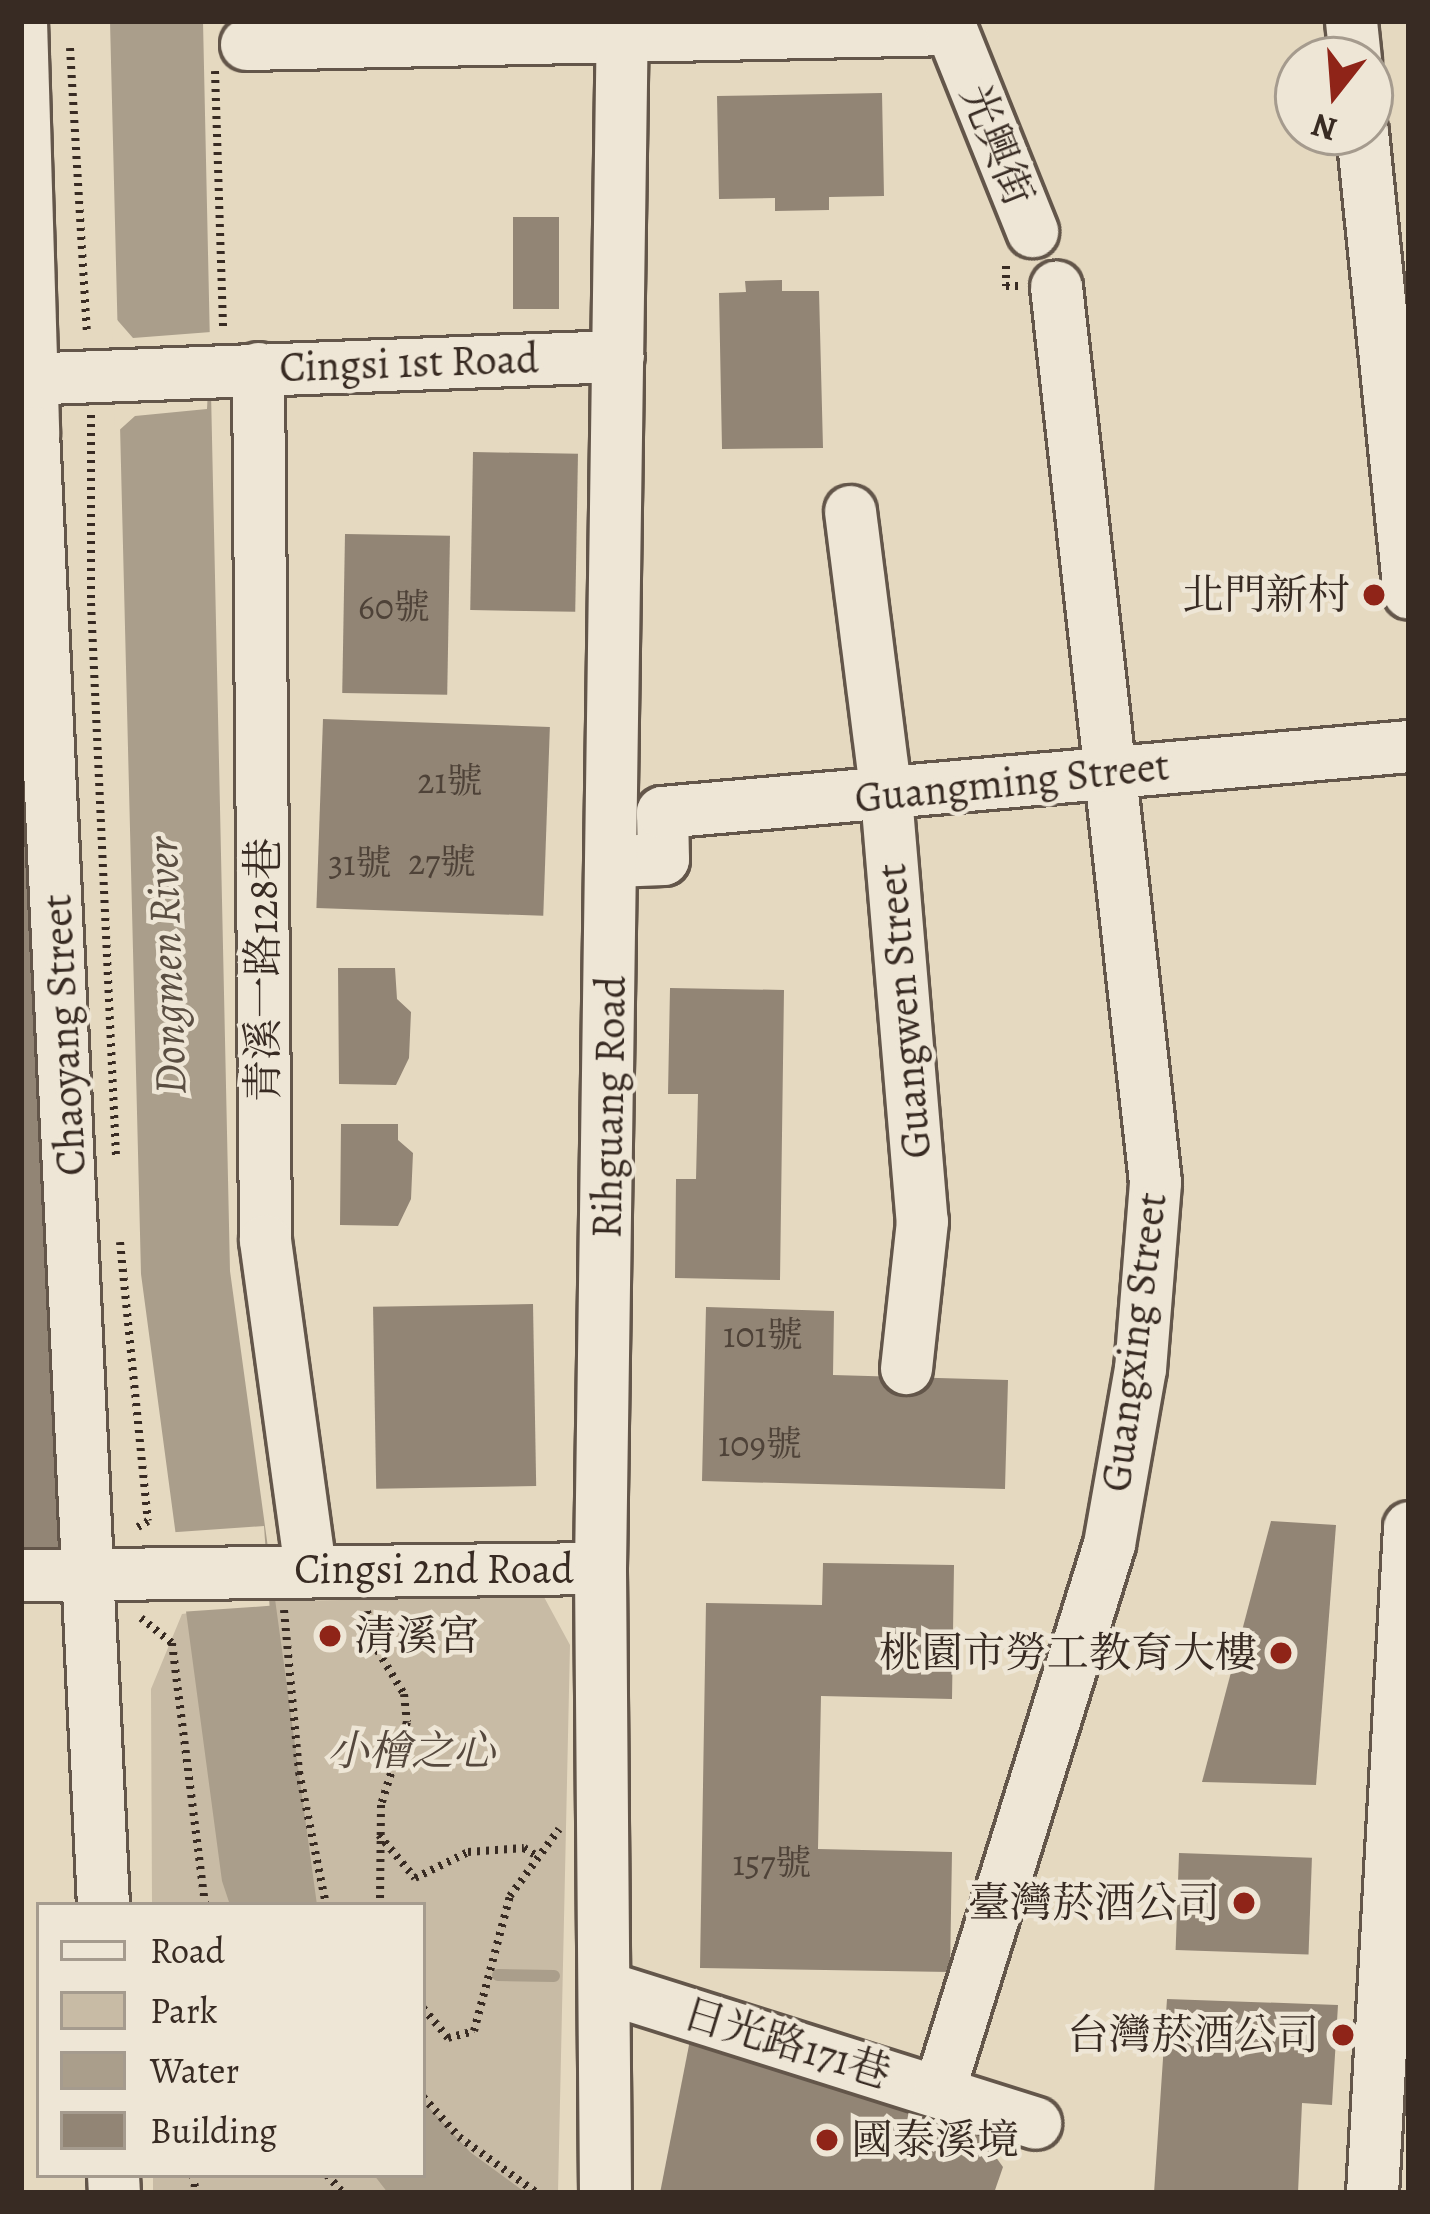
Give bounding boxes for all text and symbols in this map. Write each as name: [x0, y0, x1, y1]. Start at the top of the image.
north arrow: [1274, 36, 1394, 156]
street label: 光興街: [950, 77, 1044, 213]
text: N: [1306, 103, 1342, 153]
street label: Cingsi 1st Road: [279, 333, 539, 393]
place label: 北門新村: [1182, 570, 1350, 620]
marker: 北門新村: [1361, 582, 1387, 608]
house number: 60號: [358, 585, 430, 629]
street label: Guangming Street: [852, 740, 1172, 824]
house number: 21號: [417, 759, 483, 803]
water label: Dongmen River: [136, 836, 198, 1096]
street label: 青溪一路128巷: [238, 838, 288, 1102]
house number: 27號: [408, 840, 476, 884]
house number: 31號: [328, 841, 392, 885]
street label: Guangwen Street: [866, 861, 942, 1161]
street label: Chaoyang Street: [31, 893, 97, 1177]
street label: Rihguang Road: [582, 975, 636, 1239]
street label: Guangxing Street: [1091, 1190, 1177, 1494]
house number: 101號: [723, 1313, 803, 1357]
house number: 109號: [718, 1422, 802, 1466]
street label: Cingsi 2nd Road: [294, 1544, 574, 1594]
place label: 清溪宮: [354, 1611, 480, 1661]
marker: 清溪宮: [317, 1623, 343, 1649]
place label: 桃園市勞工教育大樓: [879, 1628, 1257, 1678]
marker: 桃園市勞工教育大樓: [1268, 1640, 1294, 1666]
park label: 小檜之心: [327, 1726, 495, 1776]
house number: 157號: [733, 1841, 811, 1885]
place label: 臺灣菸酒公司: [968, 1878, 1220, 1928]
marker: 臺灣菸酒公司: [1231, 1890, 1257, 1916]
legend: [36, 1902, 426, 2178]
text: Road: [150, 1926, 225, 1975]
text: Park: [150, 1986, 218, 2035]
street label: 日光路171巷: [677, 1988, 897, 2098]
place label: 台灣菸酒公司: [1067, 2010, 1319, 2060]
marker: 台灣菸酒公司: [1330, 2022, 1356, 2048]
text: Water: [150, 2046, 239, 2095]
text: Building: [150, 2106, 277, 2155]
place label: 國泰溪境: [851, 2115, 1019, 2165]
marker: 國泰溪境: [814, 2127, 840, 2153]

